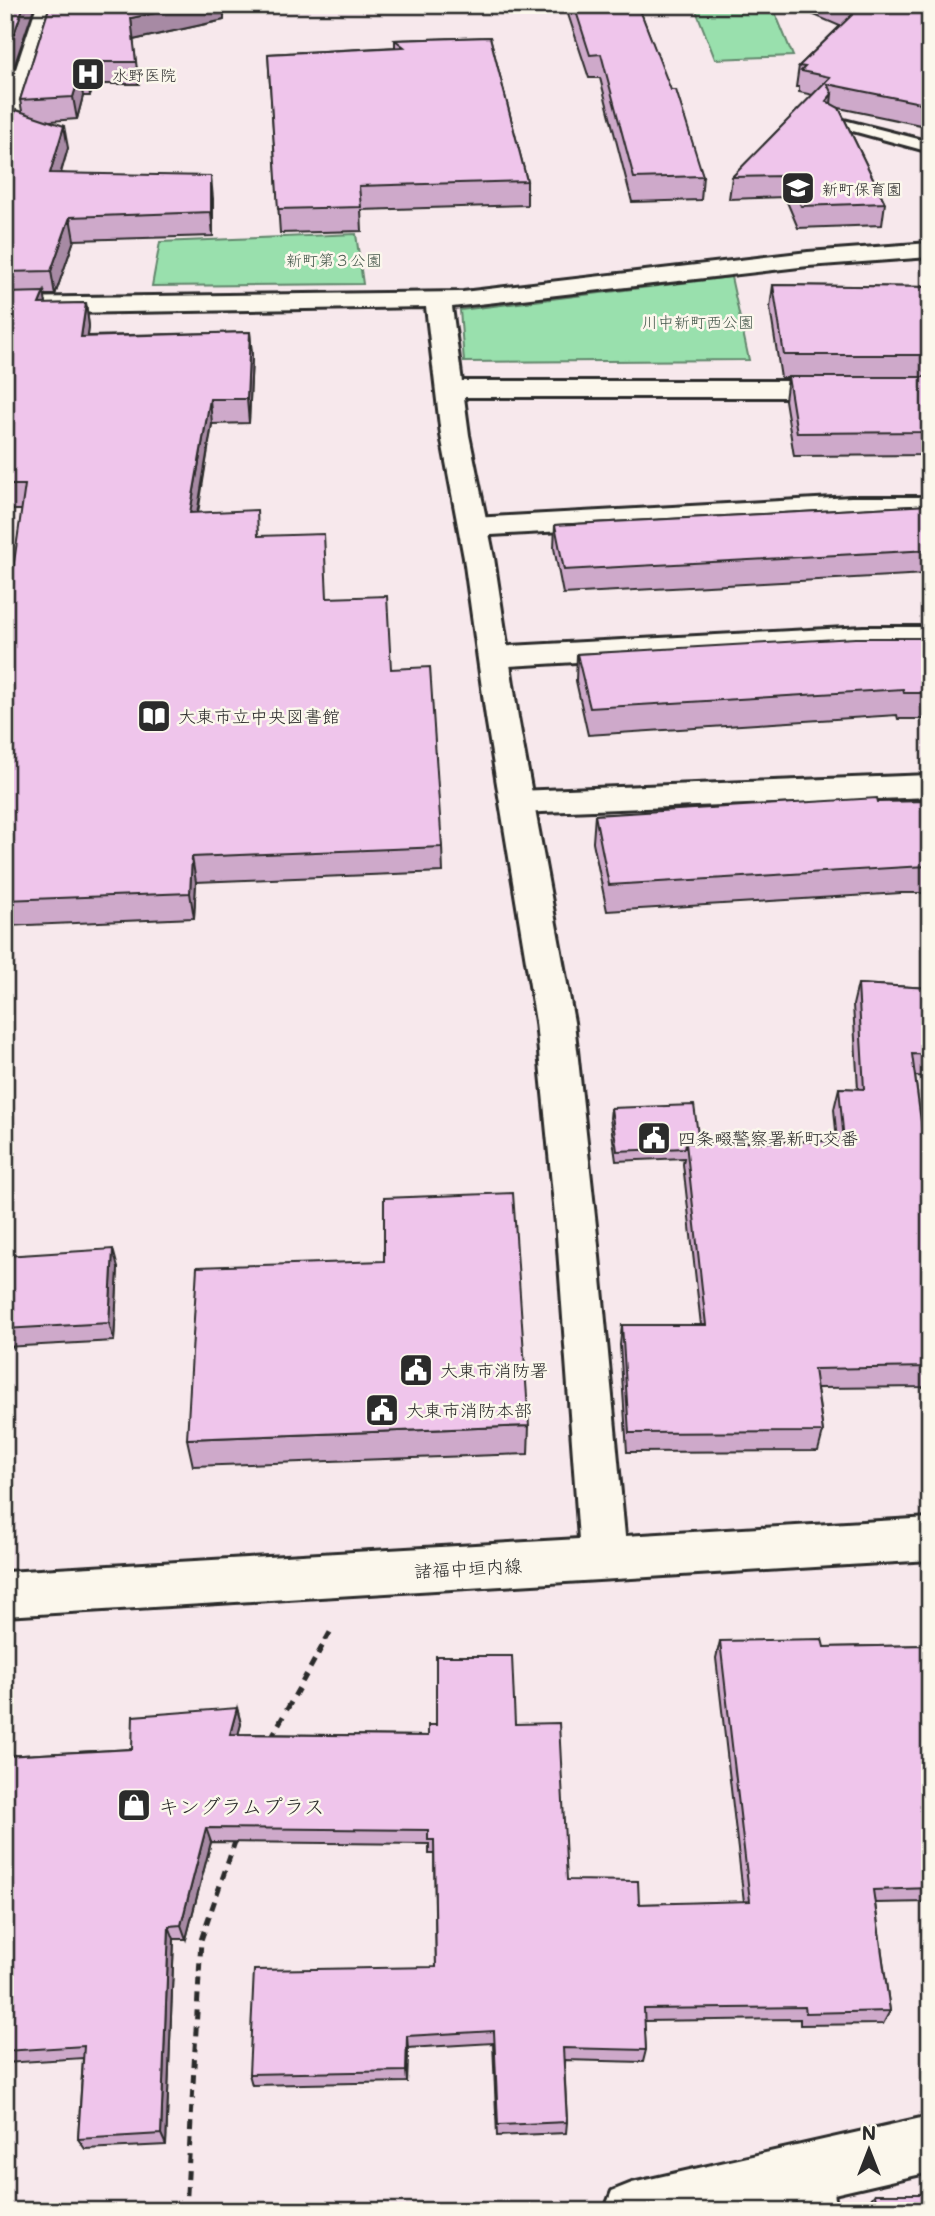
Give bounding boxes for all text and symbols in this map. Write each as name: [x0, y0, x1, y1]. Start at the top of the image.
hospital icon: 水野医院: [69, 55, 107, 93]
place label: 水野医院: [112, 64, 176, 85]
school or university icon: 新町保育園: [779, 169, 817, 207]
place label: 新町保育園: [822, 178, 902, 199]
park label: 新町第３公園: [286, 249, 382, 270]
park label: 川中新町西公園: [642, 311, 754, 332]
library icon: 大東市立中央図書館: [135, 697, 173, 735]
place label: 大東市立中央図書館: [178, 704, 340, 728]
public building icon: 四条畷警察署新町交番: [635, 1119, 673, 1157]
place label: 四条畷警察署新町交番: [678, 1126, 858, 1150]
public building icon: 大東市消防署: [397, 1351, 435, 1389]
place label: 大東市消防署: [440, 1358, 548, 1382]
public building icon: 大東市消防本部: [363, 1391, 401, 1429]
place label: 大東市消防本部: [406, 1398, 532, 1422]
street label: 諸福中垣内線: [413, 1553, 523, 1583]
shop icon: キングラムプラス: [115, 1786, 153, 1824]
place label: キングラムプラス: [158, 1792, 325, 1819]
north arrow: [834, 2114, 904, 2184]
text: N: [862, 2120, 876, 2145]

